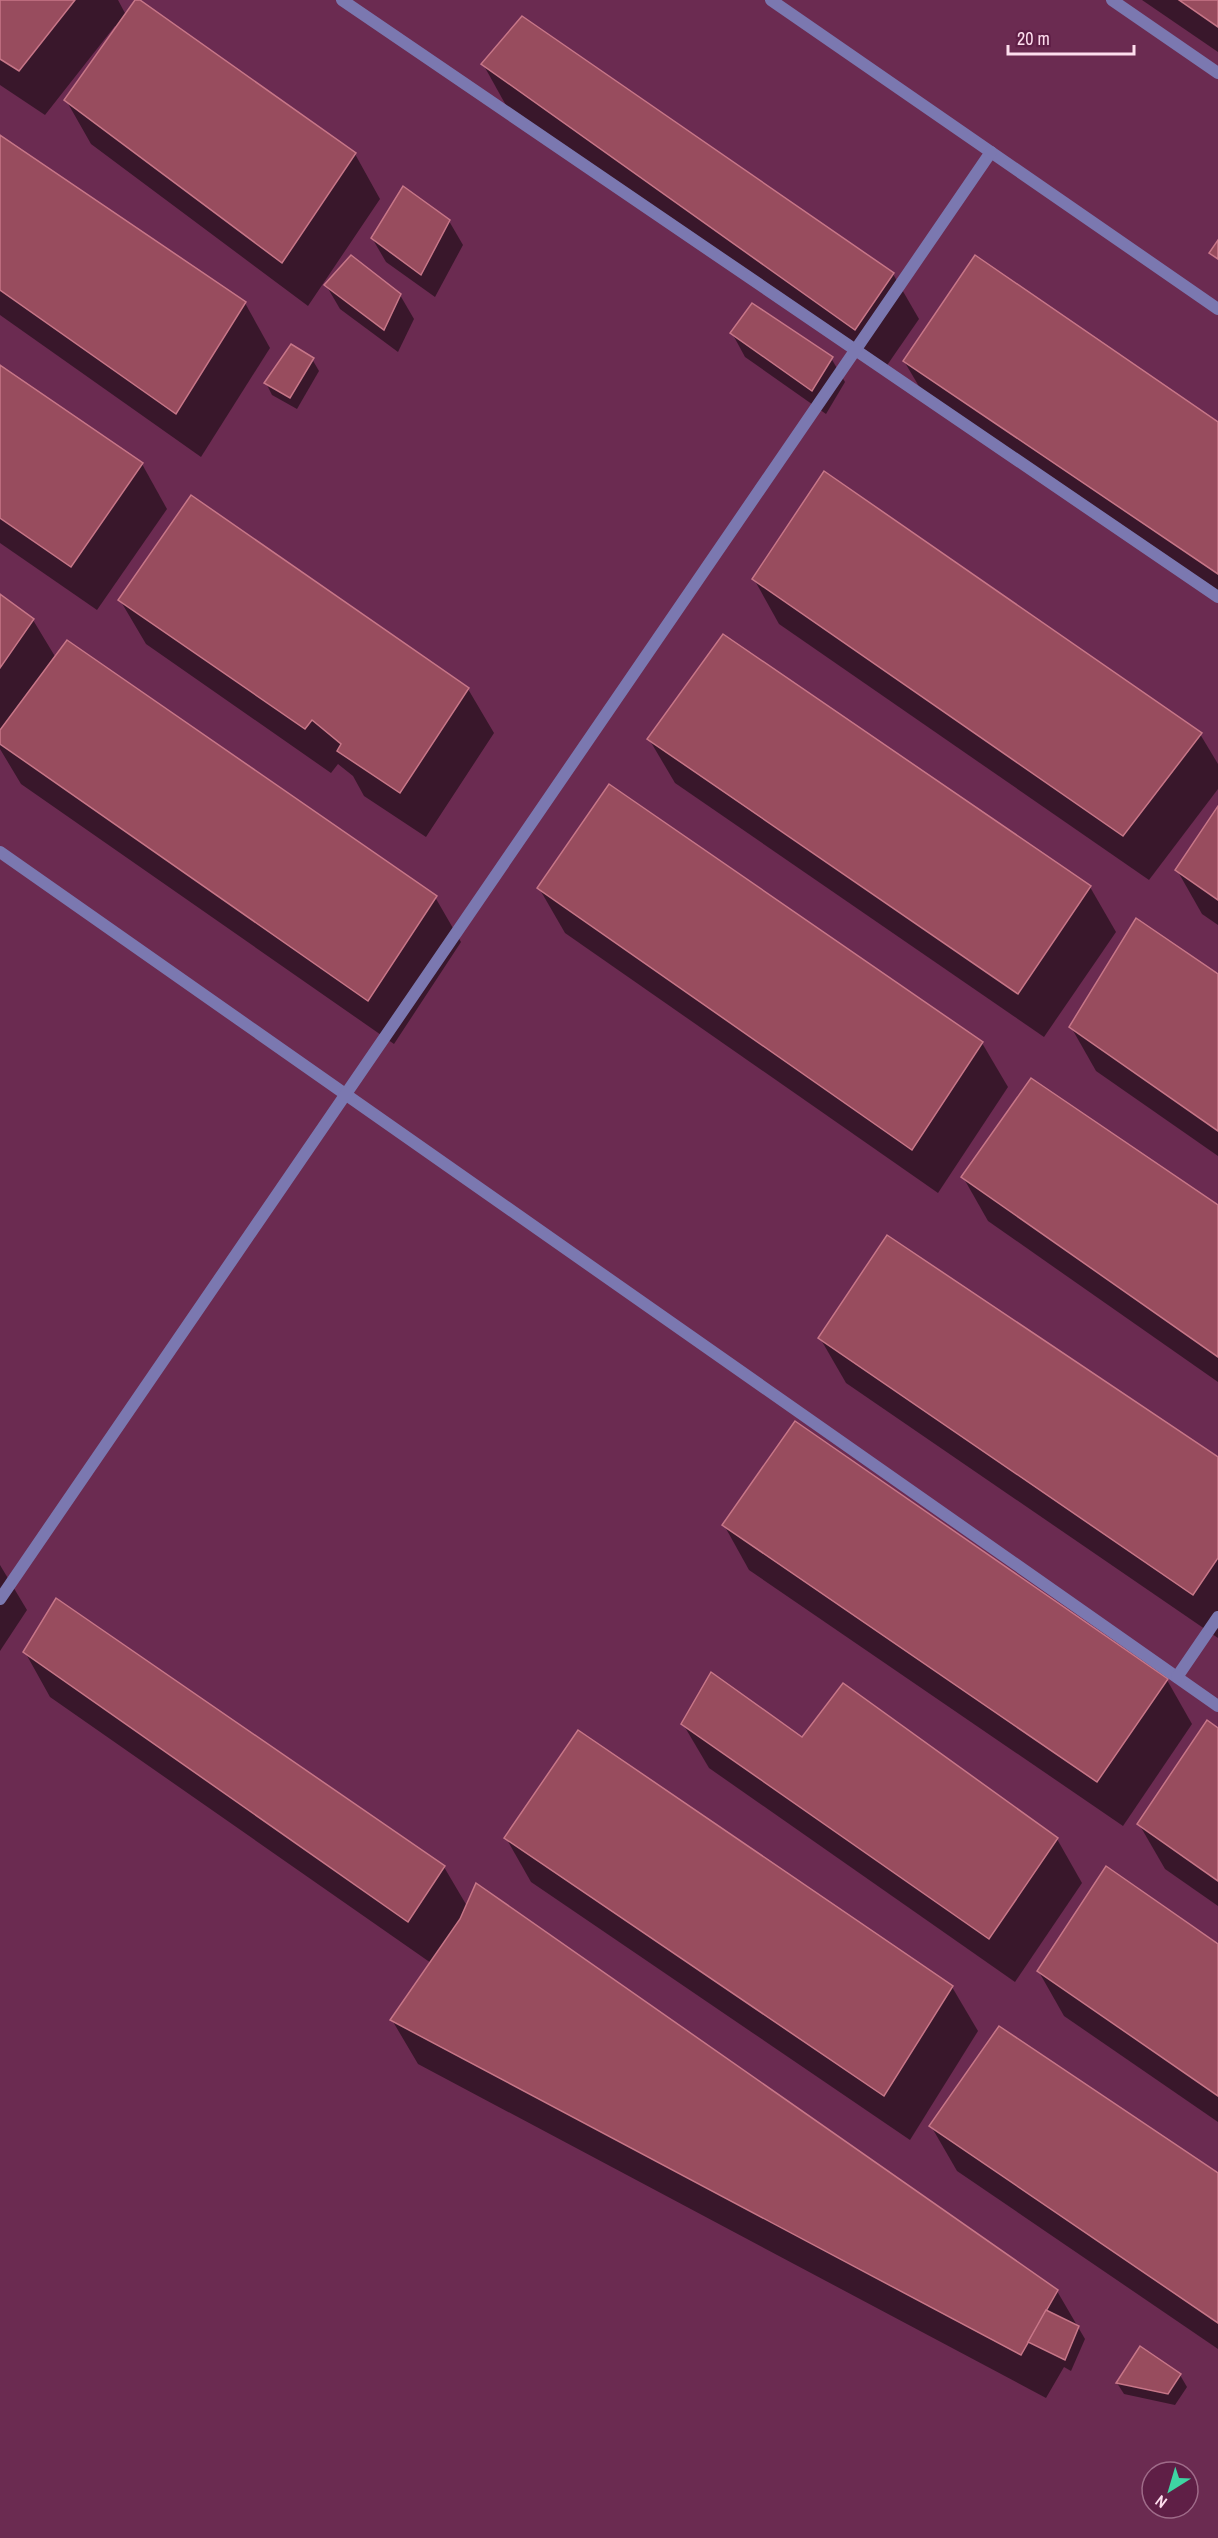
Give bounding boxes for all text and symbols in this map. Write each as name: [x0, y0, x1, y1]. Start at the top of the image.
scale bar: [1008, 18, 1134, 56]
text: 20 m: [1017, 26, 1050, 51]
north arrow: [1140, 2460, 1200, 2520]
text: N: [1151, 2490, 1171, 2514]

